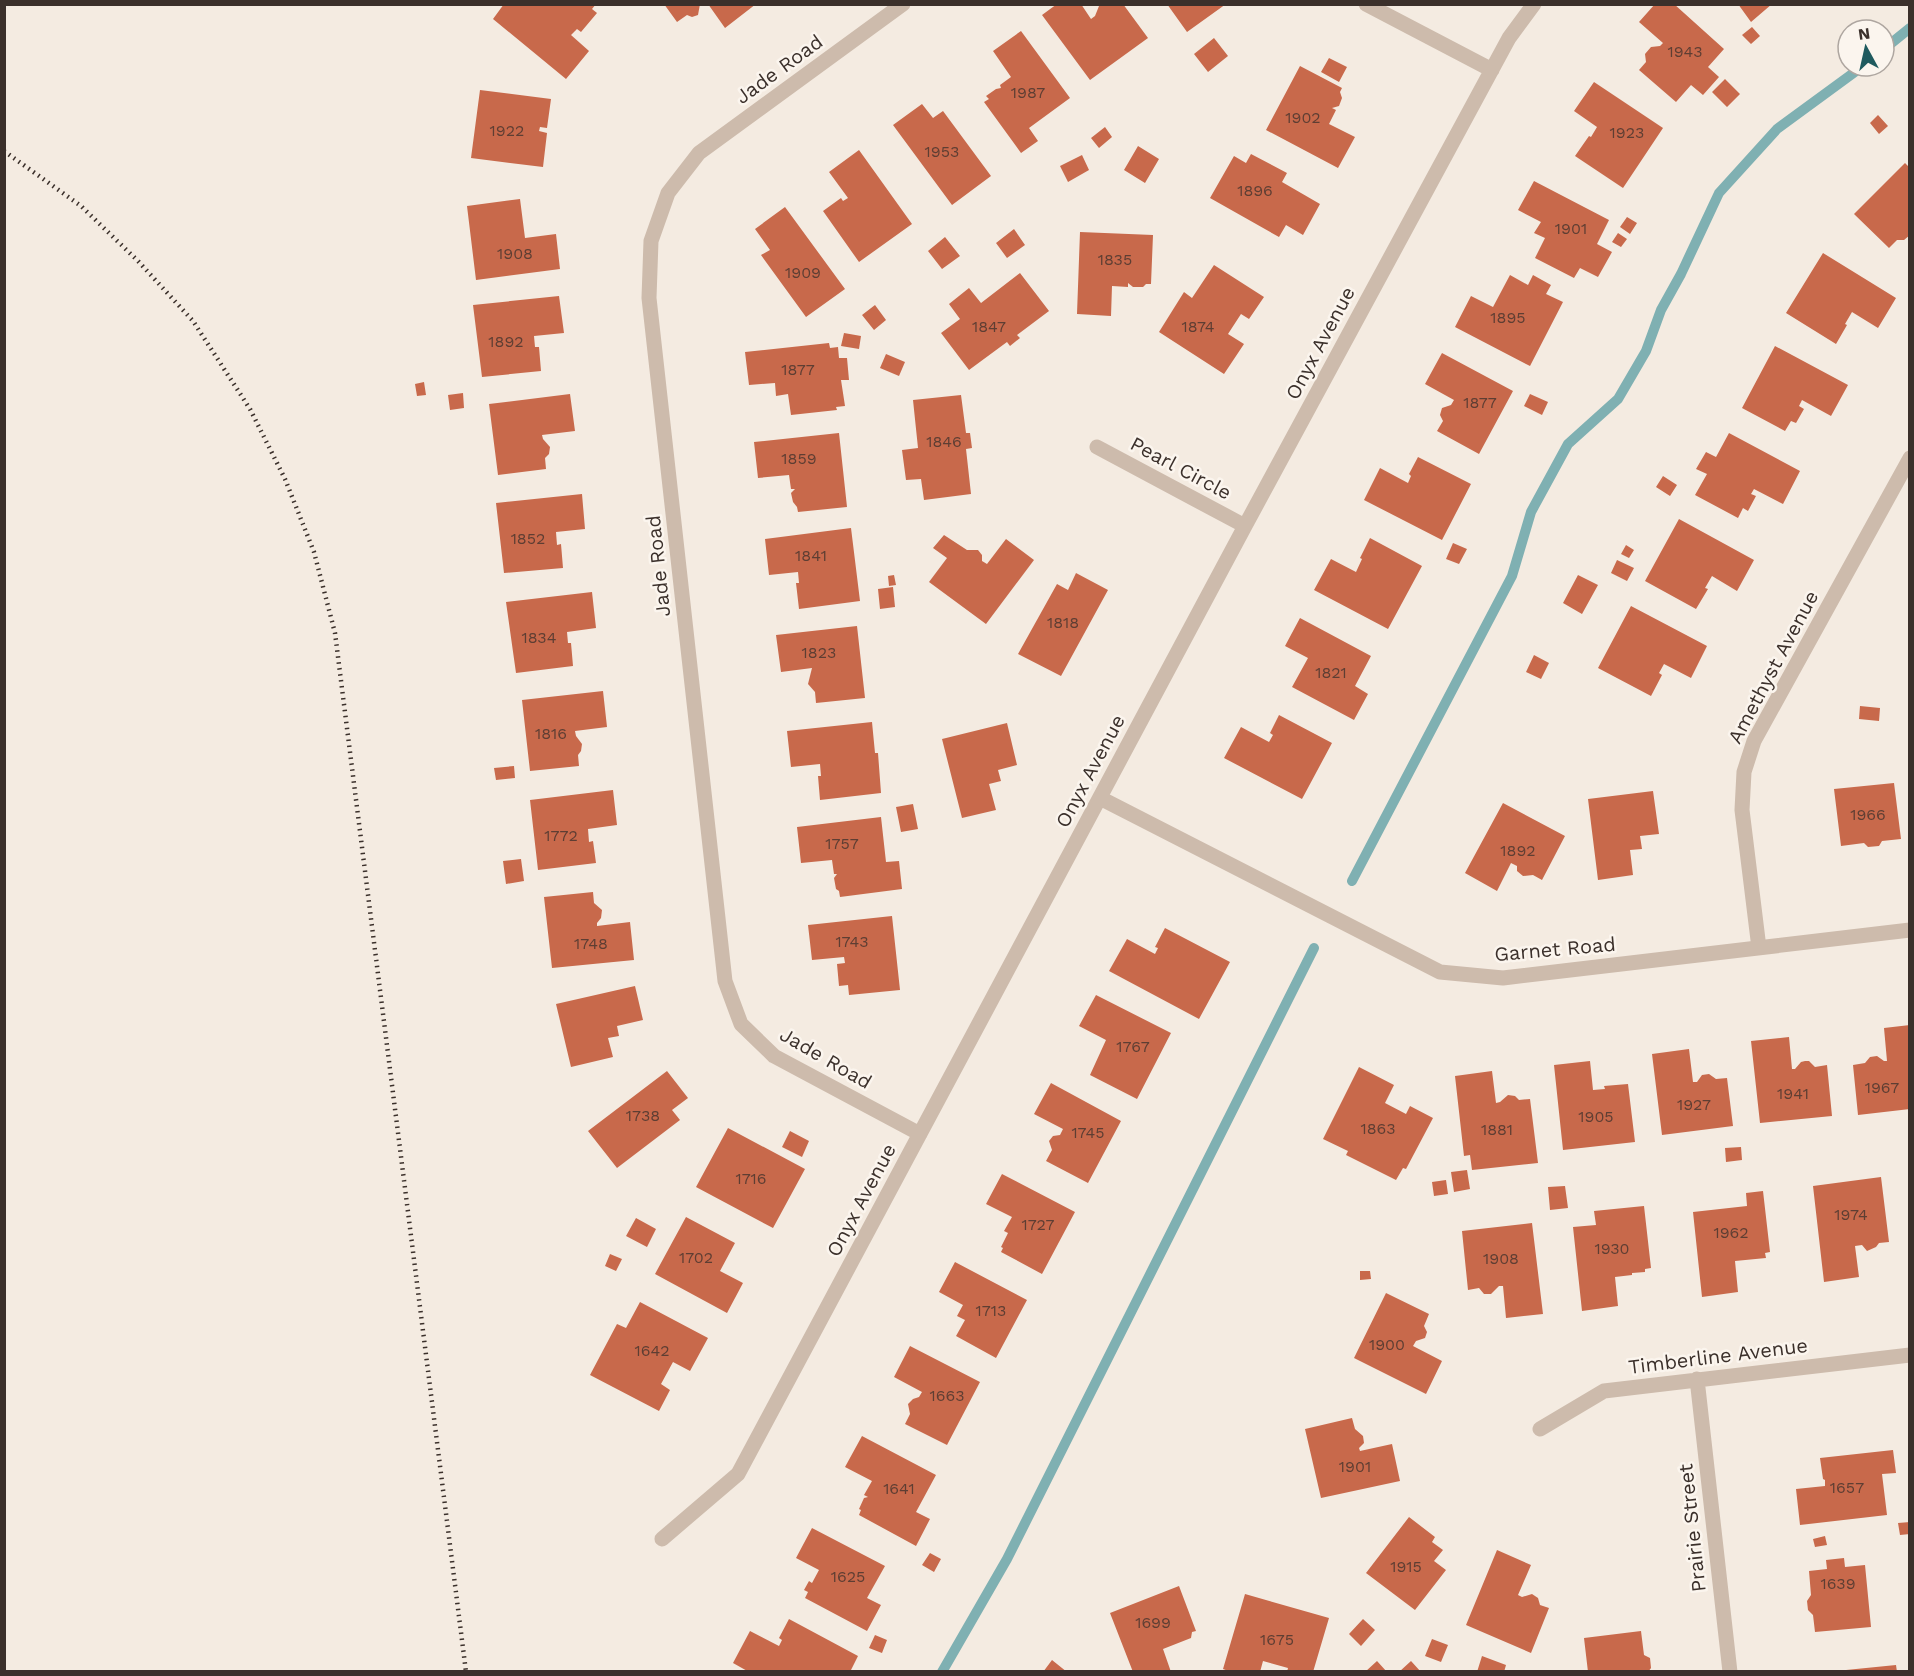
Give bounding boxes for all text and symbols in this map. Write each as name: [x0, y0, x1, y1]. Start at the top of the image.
north arrow: [1836, 18, 1896, 78]
text: N: [1857, 23, 1871, 44]
street label: Jade Road: [731, 29, 827, 109]
house number: 1943: [1667, 42, 1703, 61]
house number: 1987: [1011, 83, 1045, 102]
house number: 1902: [1285, 108, 1321, 127]
house number: 1922: [490, 121, 524, 140]
house number: 1923: [1610, 123, 1644, 142]
house number: 1953: [925, 142, 959, 161]
house number: 1896: [1237, 181, 1273, 200]
house number: 1901: [1555, 219, 1587, 238]
house number: 1908: [497, 244, 533, 263]
house number: 1835: [1098, 250, 1132, 269]
house number: 1909: [785, 263, 821, 282]
street label: Onyx Avenue: [1280, 282, 1360, 404]
house number: 1895: [1490, 308, 1526, 327]
house number: 1847: [972, 317, 1006, 336]
house number: 1874: [1181, 317, 1215, 336]
house number: 1892: [488, 332, 524, 351]
house number: 1877: [781, 360, 815, 379]
house number: 1877: [1463, 393, 1497, 412]
street label: Pearl Circle: [1126, 431, 1236, 505]
house number: 1846: [926, 432, 962, 451]
house number: 1859: [781, 449, 817, 468]
street label: Jade Road: [641, 514, 675, 618]
house number: 1852: [511, 529, 545, 548]
house number: 1841: [795, 546, 827, 565]
street label: Amethyst Avenue: [1723, 586, 1823, 748]
house number: 1818: [1047, 613, 1079, 632]
house number: 1834: [522, 628, 557, 647]
house number: 1823: [802, 643, 836, 662]
house number: 1821: [1315, 663, 1347, 682]
street label: Onyx Avenue: [1050, 710, 1130, 832]
house number: 1816: [535, 724, 567, 743]
house number: 1966: [1850, 805, 1886, 824]
house number: 1772: [544, 826, 578, 845]
house number: 1757: [825, 834, 859, 853]
house number: 1892: [1500, 841, 1536, 860]
house number: 1743: [835, 932, 869, 951]
street label: Garnet Road: [1493, 932, 1617, 966]
house number: 1748: [574, 934, 608, 953]
street label: Jade Road: [776, 1022, 876, 1094]
house number: 1767: [1116, 1037, 1150, 1056]
house number: 1967: [1865, 1078, 1899, 1097]
house number: 1941: [1777, 1084, 1809, 1103]
house number: 1927: [1677, 1095, 1711, 1114]
house number: 1738: [626, 1106, 660, 1125]
house number: 1905: [1578, 1107, 1614, 1126]
house number: 1863: [1360, 1119, 1396, 1138]
house number: 1881: [1481, 1120, 1513, 1139]
house number: 1745: [1071, 1123, 1105, 1142]
street label: Onyx Avenue: [821, 1139, 901, 1261]
house number: 1716: [735, 1169, 767, 1188]
house number: 1974: [1834, 1205, 1868, 1224]
house number: 1727: [1021, 1215, 1055, 1234]
house number: 1962: [1713, 1223, 1749, 1242]
house number: 1930: [1594, 1239, 1630, 1258]
house number: 1702: [679, 1248, 713, 1267]
house number: 1908: [1483, 1249, 1519, 1268]
house number: 1713: [976, 1301, 1006, 1320]
street label: Timberline Avenue: [1627, 1333, 1809, 1379]
house number: 1900: [1369, 1335, 1405, 1354]
house number: 1642: [634, 1341, 670, 1360]
house number: 1663: [929, 1386, 965, 1405]
house number: 1901: [1339, 1457, 1371, 1476]
street label: Prairie Street: [1673, 1462, 1711, 1593]
house number: 1657: [1830, 1478, 1864, 1497]
house number: 1641: [883, 1479, 915, 1498]
house number: 1915: [1390, 1557, 1422, 1576]
house number: 1625: [831, 1567, 865, 1586]
house number: 1639: [1820, 1574, 1856, 1593]
house number: 1699: [1135, 1613, 1171, 1632]
house number: 1675: [1260, 1630, 1294, 1649]

